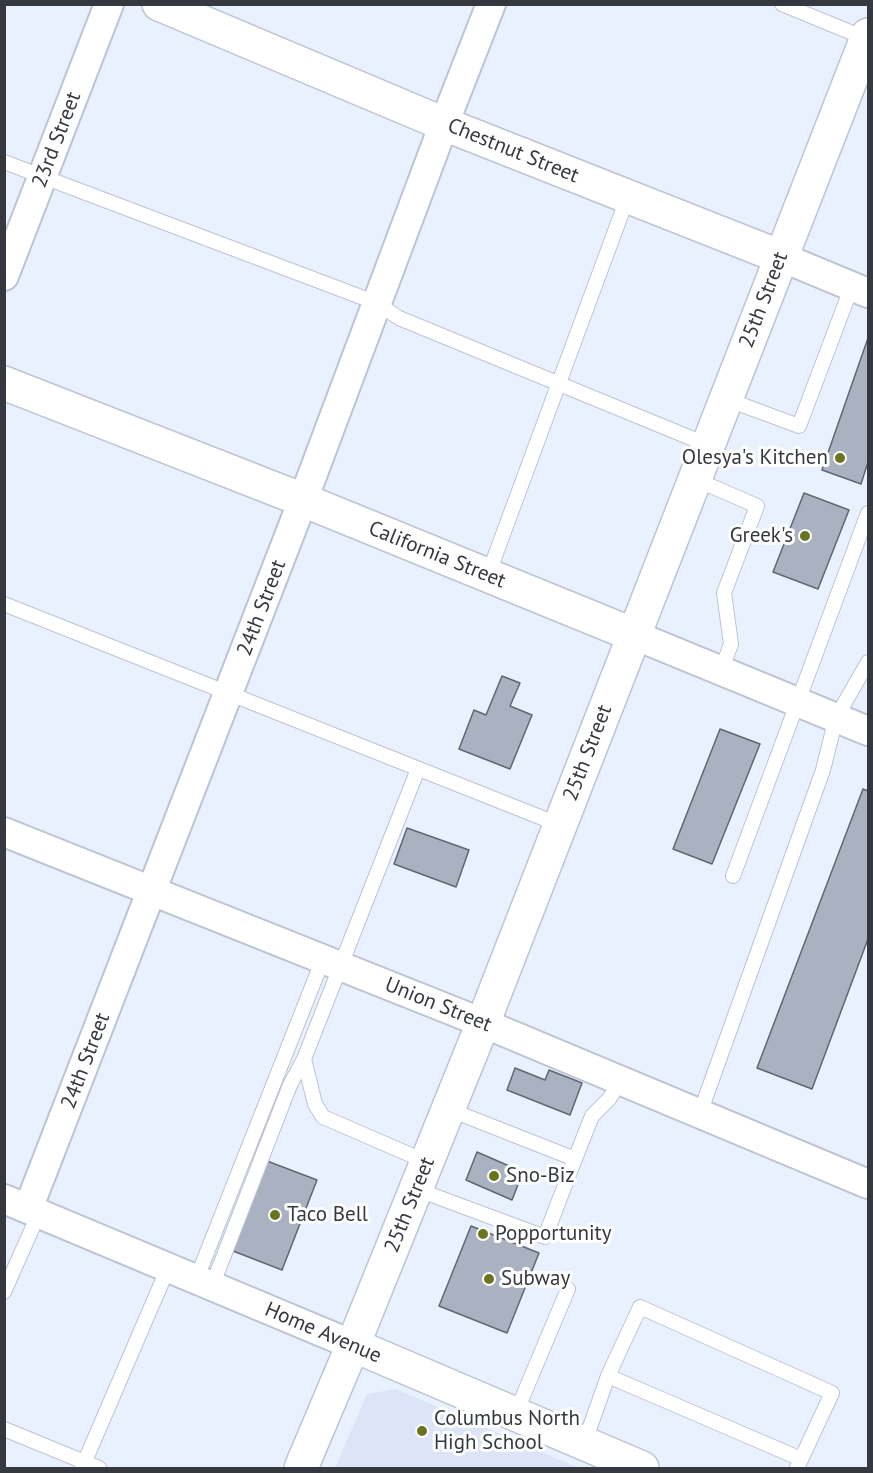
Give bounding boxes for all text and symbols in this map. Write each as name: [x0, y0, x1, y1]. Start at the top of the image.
street label: 23rd Street: [27, 89, 87, 191]
street label: Chestnut Street: [444, 113, 582, 189]
street label: 25th Street: [734, 248, 794, 352]
place label: Olesya's Kitchen: [682, 445, 828, 471]
marker: Olesya's Kitchen: [833, 451, 847, 465]
street label: California Street: [365, 516, 509, 594]
place label: Greek's: [730, 523, 793, 549]
marker: Greek's: [798, 529, 812, 543]
street label: 24th Street: [232, 556, 292, 660]
street label: 25th Street: [558, 701, 618, 805]
street label: Union Street: [381, 972, 495, 1038]
street label: 24th Street: [56, 1009, 116, 1113]
street label: 25th Street: [379, 1154, 441, 1256]
place label: Sno-Biz: [506, 1163, 575, 1189]
marker: Sno-Biz: [487, 1169, 501, 1183]
place label: Taco Bell: [287, 1202, 368, 1228]
marker: Taco Bell: [268, 1208, 282, 1222]
place label: Popportunity: [495, 1221, 611, 1247]
marker: Popportunity: [476, 1227, 490, 1241]
place label: Subway: [501, 1266, 570, 1292]
marker: Subway: [482, 1272, 496, 1286]
street label: Home Avenue: [261, 1297, 385, 1369]
place label: Columbus North High School: [434, 1406, 580, 1456]
marker: Columbus North High School: [415, 1424, 429, 1438]

